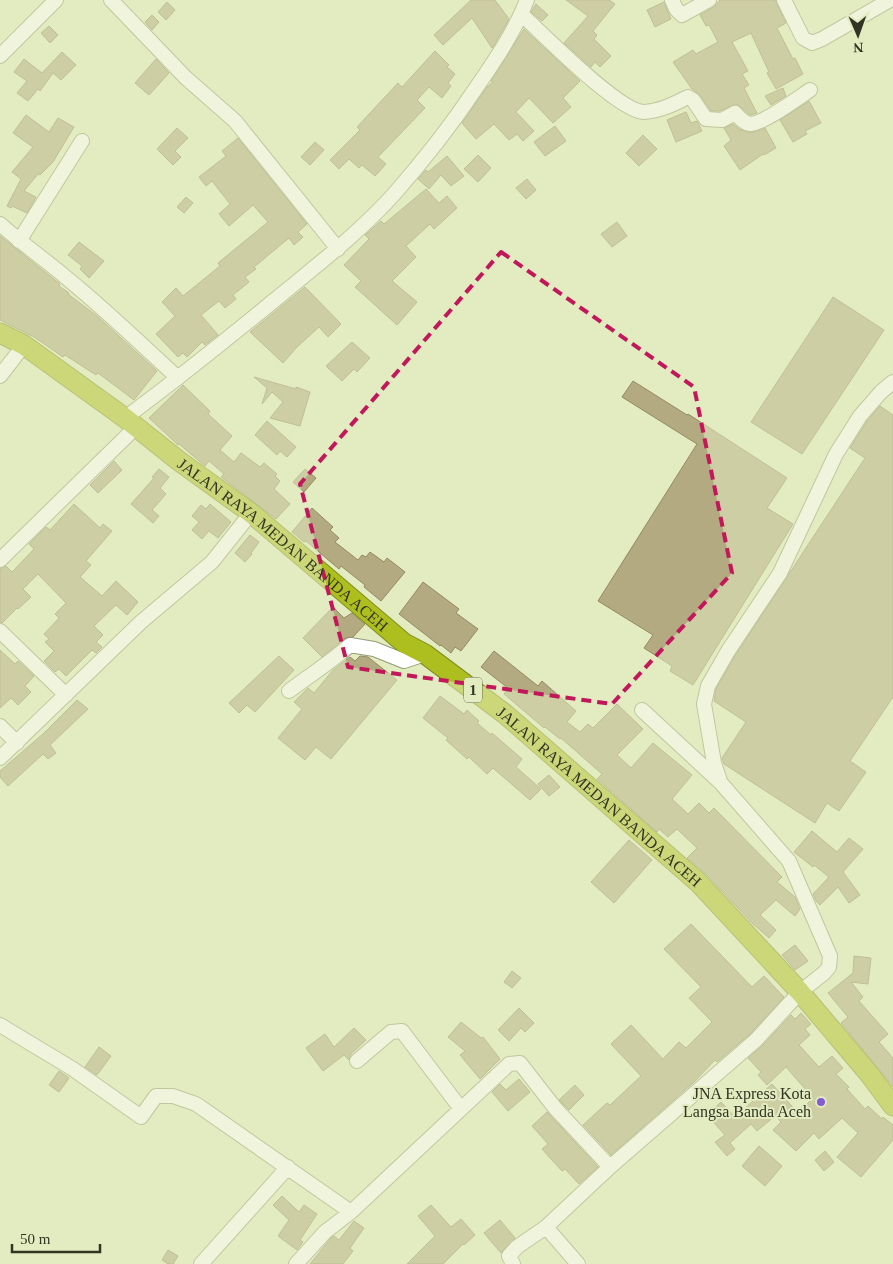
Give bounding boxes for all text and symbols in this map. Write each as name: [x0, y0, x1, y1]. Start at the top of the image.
north arrow: [833, 10, 883, 60]
text: N: [853, 40, 864, 55]
street label: JALAN RAYA MEDAN BANDA ACEH: [174, 455, 392, 635]
road number: 1: [464, 678, 482, 702]
street label: JALAN RAYA MEDAN BANDA ACEH: [494, 703, 705, 890]
place label: JNA Express Kota Langsa Banda Aceh: [683, 1085, 811, 1121]
marker: JNA Express Kota Langsa Banda Aceh: [815, 1096, 827, 1108]
scale bar: [12, 1222, 100, 1254]
text: 50 m: [20, 1231, 51, 1247]

